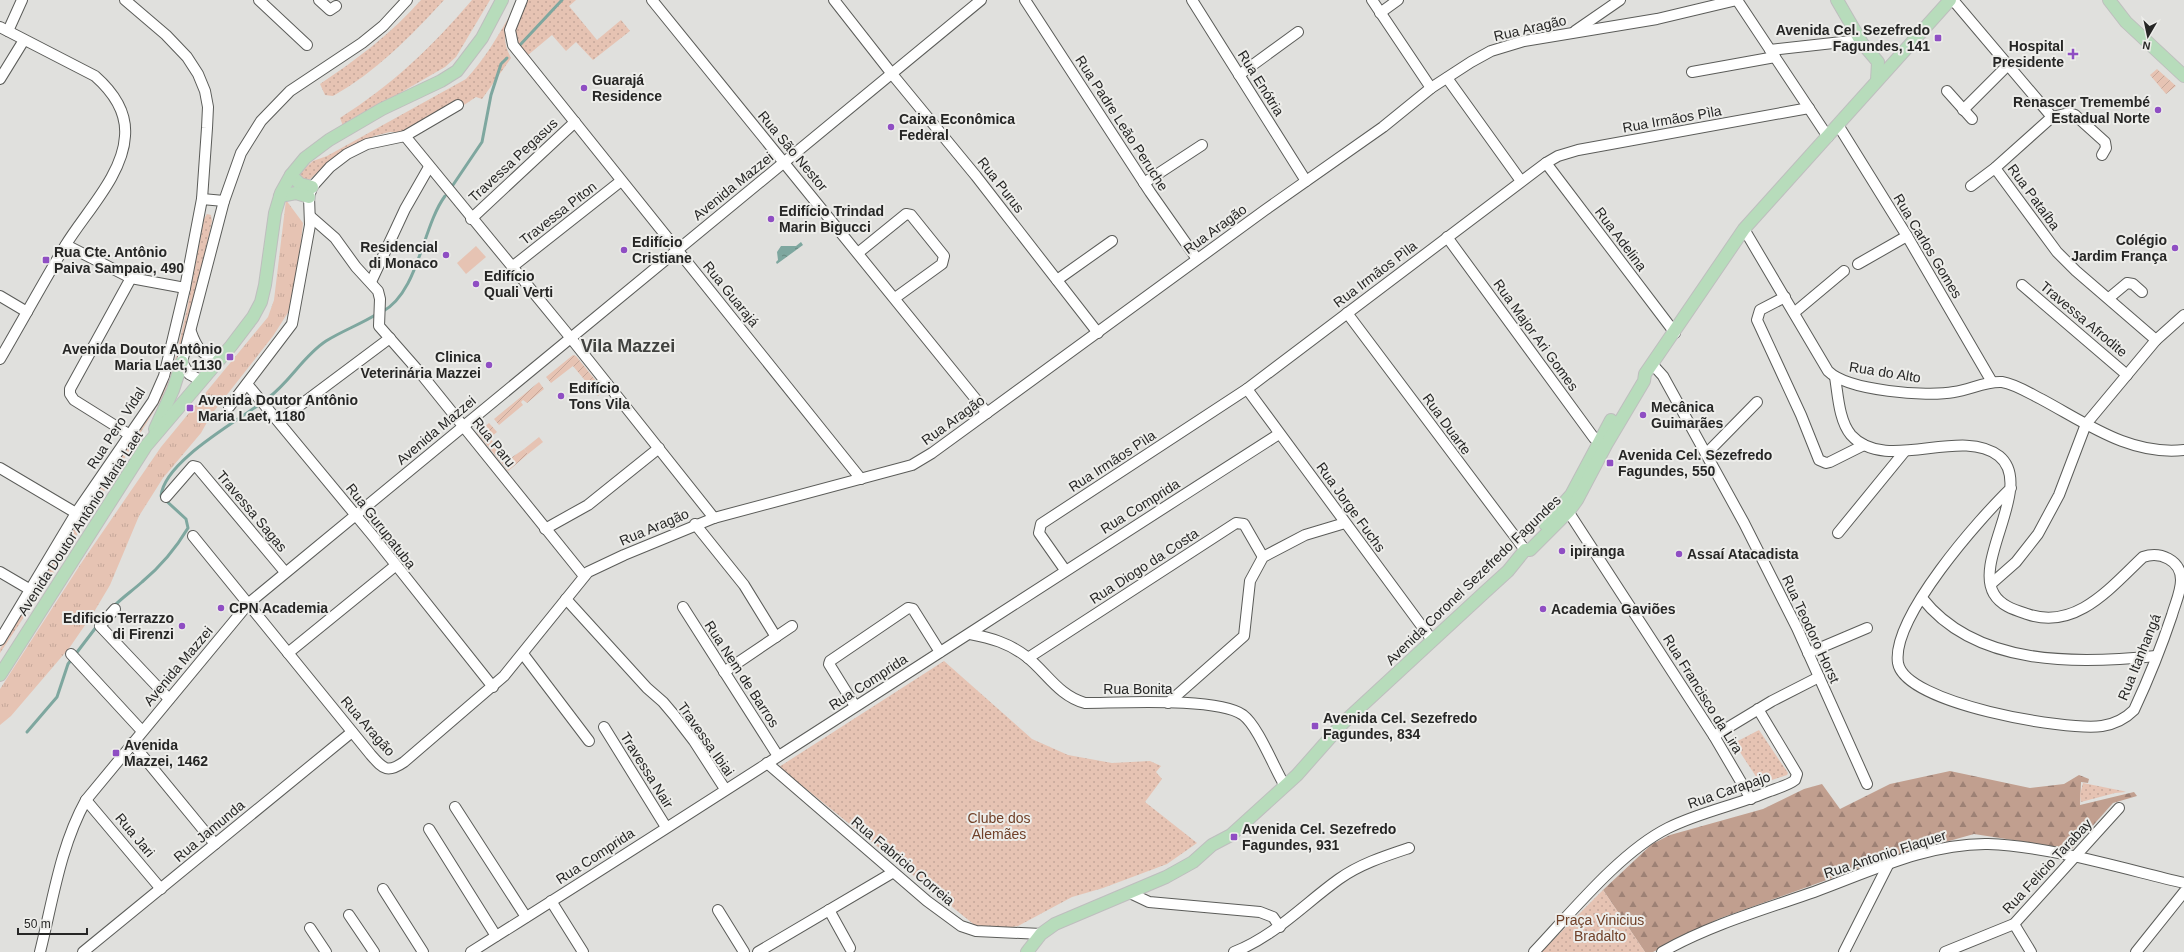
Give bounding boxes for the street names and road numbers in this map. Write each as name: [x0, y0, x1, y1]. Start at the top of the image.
street label: Rua Aragão: [1492, 12, 1568, 44]
street label: Rua Enótria: [1235, 47, 1287, 119]
street label: Rua Padre Leão Peruche: [1072, 52, 1172, 194]
street label: Rua Irmãos Pìla: [1621, 102, 1723, 136]
street label: Rua São Nestor: [755, 108, 831, 195]
street label: Travessa Pegasus: [465, 115, 561, 205]
street label: Avenida Mazzei: [690, 149, 776, 223]
street label: Rua Purus: [974, 154, 1028, 216]
street label: Rua Pataíba: [2005, 161, 2063, 233]
street label: Travessa Piton: [516, 178, 600, 248]
street label: Rua Carlos Gomes: [1890, 191, 1966, 301]
street label: Rua Aragão: [1180, 201, 1250, 257]
street label: Rua Adelina: [1592, 204, 1650, 274]
street label: Rua Irmãos Pìla: [1330, 237, 1420, 311]
street label: Rua Guarajá: [700, 258, 762, 330]
street label: Rua Major Ari Gomes: [1490, 276, 1582, 394]
street label: Travessa Afrodite: [2037, 278, 2131, 360]
street label: Rua do Alto: [1848, 358, 1922, 386]
street label: Rua Pero Vidal: [84, 384, 148, 472]
street label: Rua Duarte: [1419, 390, 1475, 458]
street label: Avenida Mazzei: [393, 392, 479, 468]
street label: Rua Aragão: [918, 392, 988, 448]
street label: Rua Paru: [469, 414, 519, 470]
street label: Rua Irmãos Pìla: [1066, 427, 1159, 495]
street label: Avenida Doutor Antônio Maria Laet: [14, 428, 146, 618]
street label: Rua Jorge Fuchs: [1313, 459, 1389, 555]
street label: Travessa Sagas: [214, 467, 290, 555]
street label: Rua Comprida: [1097, 475, 1183, 537]
street label: Rua Gurupatuba: [343, 480, 419, 572]
street label: Avenida Coronel Sezefredo Fagundes: [1382, 492, 1564, 668]
street label: Rua Aragão: [617, 505, 691, 549]
street label: Rua Diogo da Costa: [1087, 525, 1201, 607]
street label: Rua Teodoro Horst: [1779, 572, 1843, 686]
street label: Rua Itanhangá: [2114, 611, 2164, 703]
street label: Rua Nem de Barros: [702, 618, 782, 730]
street label: Avenida Mazzei: [140, 623, 216, 709]
street label: Rua Francisco da Lira: [1660, 632, 1746, 756]
street label: Rua Comprida: [826, 651, 910, 713]
street label: Rua Bonita: [1103, 681, 1173, 697]
street label: Rua Aragão: [338, 693, 398, 759]
street label: Travessa Ibiai: [675, 699, 737, 779]
street label: Travessa Nair: [617, 729, 677, 811]
street label: Rua Carapajo: [1686, 768, 1773, 812]
street label: Rua Jamunda: [170, 797, 248, 865]
street label: Rua Jari: [112, 810, 158, 860]
street label: Rua Fabricio Correia: [848, 813, 958, 909]
street label: Rua Felicio Tarabay: [1999, 815, 2095, 917]
street label: Rua Comprida: [553, 825, 637, 887]
street label: Rua Antonio Flaquer: [1822, 827, 1948, 881]

